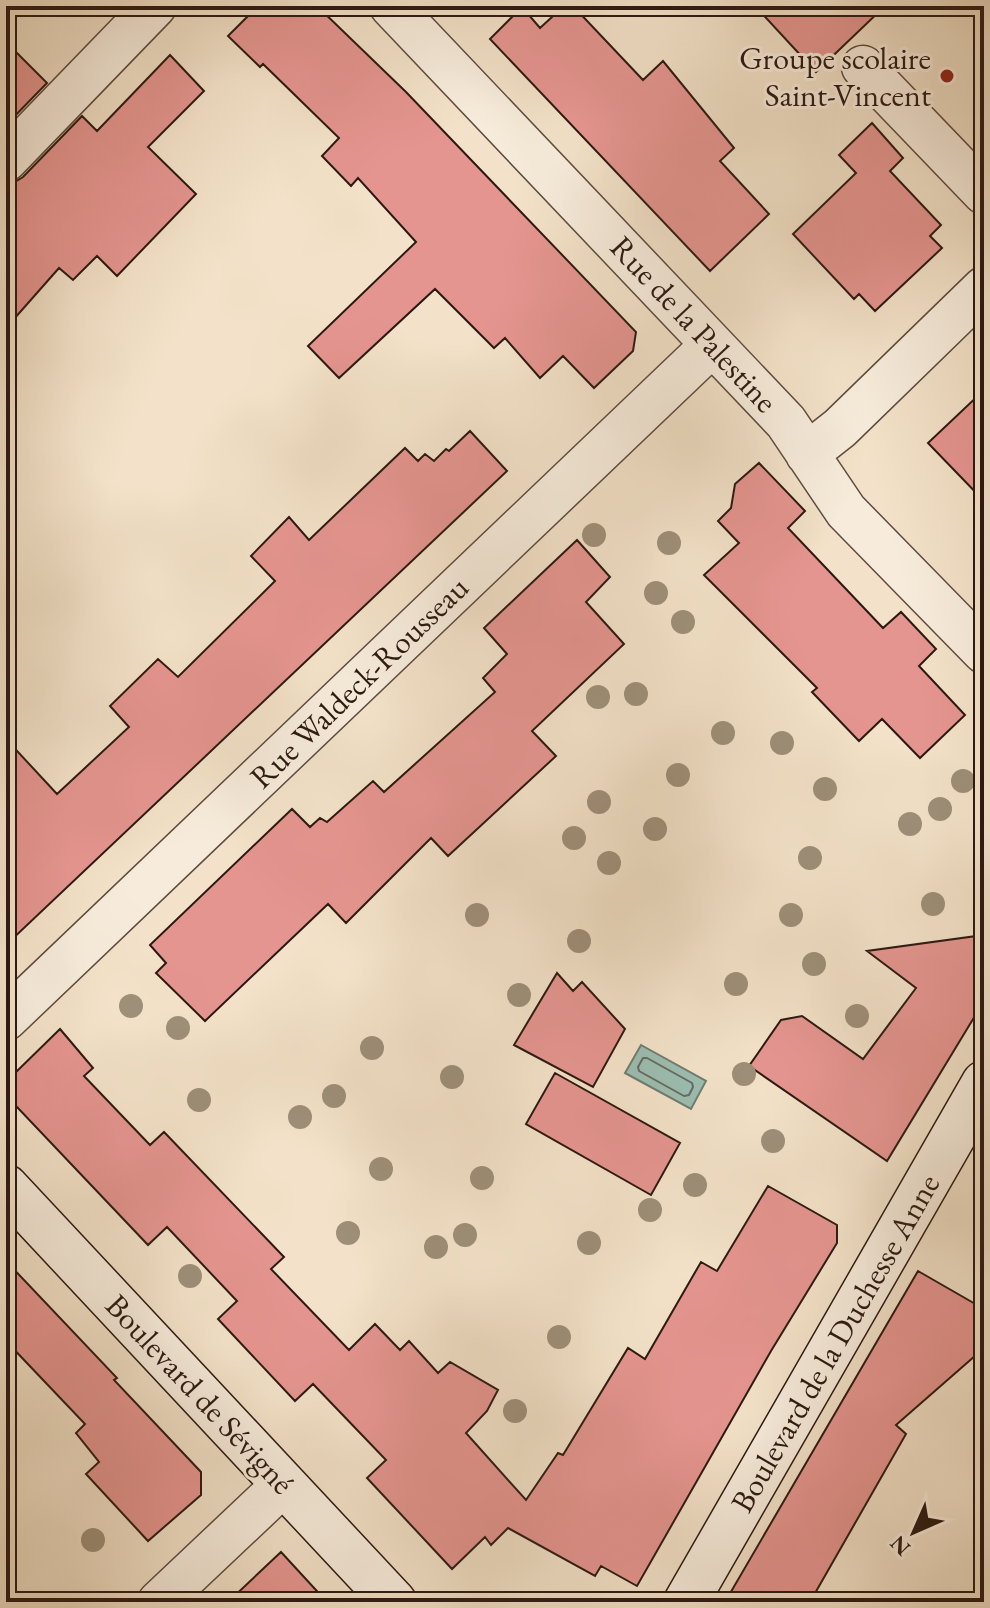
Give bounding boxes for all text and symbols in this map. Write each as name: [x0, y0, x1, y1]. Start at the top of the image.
place label: Groupe scolaire Saint-Vincent: [739, 37, 931, 116]
marker: Groupe scolaire Saint-Vincent: [938, 67, 956, 85]
street label: Rue de la Palestine: [601, 227, 787, 421]
street label: Rue Waldeck-Rousseau: [241, 567, 477, 797]
street label: Boulevard de la Duchesse Anne: [721, 1166, 949, 1520]
street label: Boulevard de Sévigné: [96, 1285, 304, 1503]
north arrow: [874, 1492, 954, 1572]
text: N: [884, 1529, 917, 1562]

